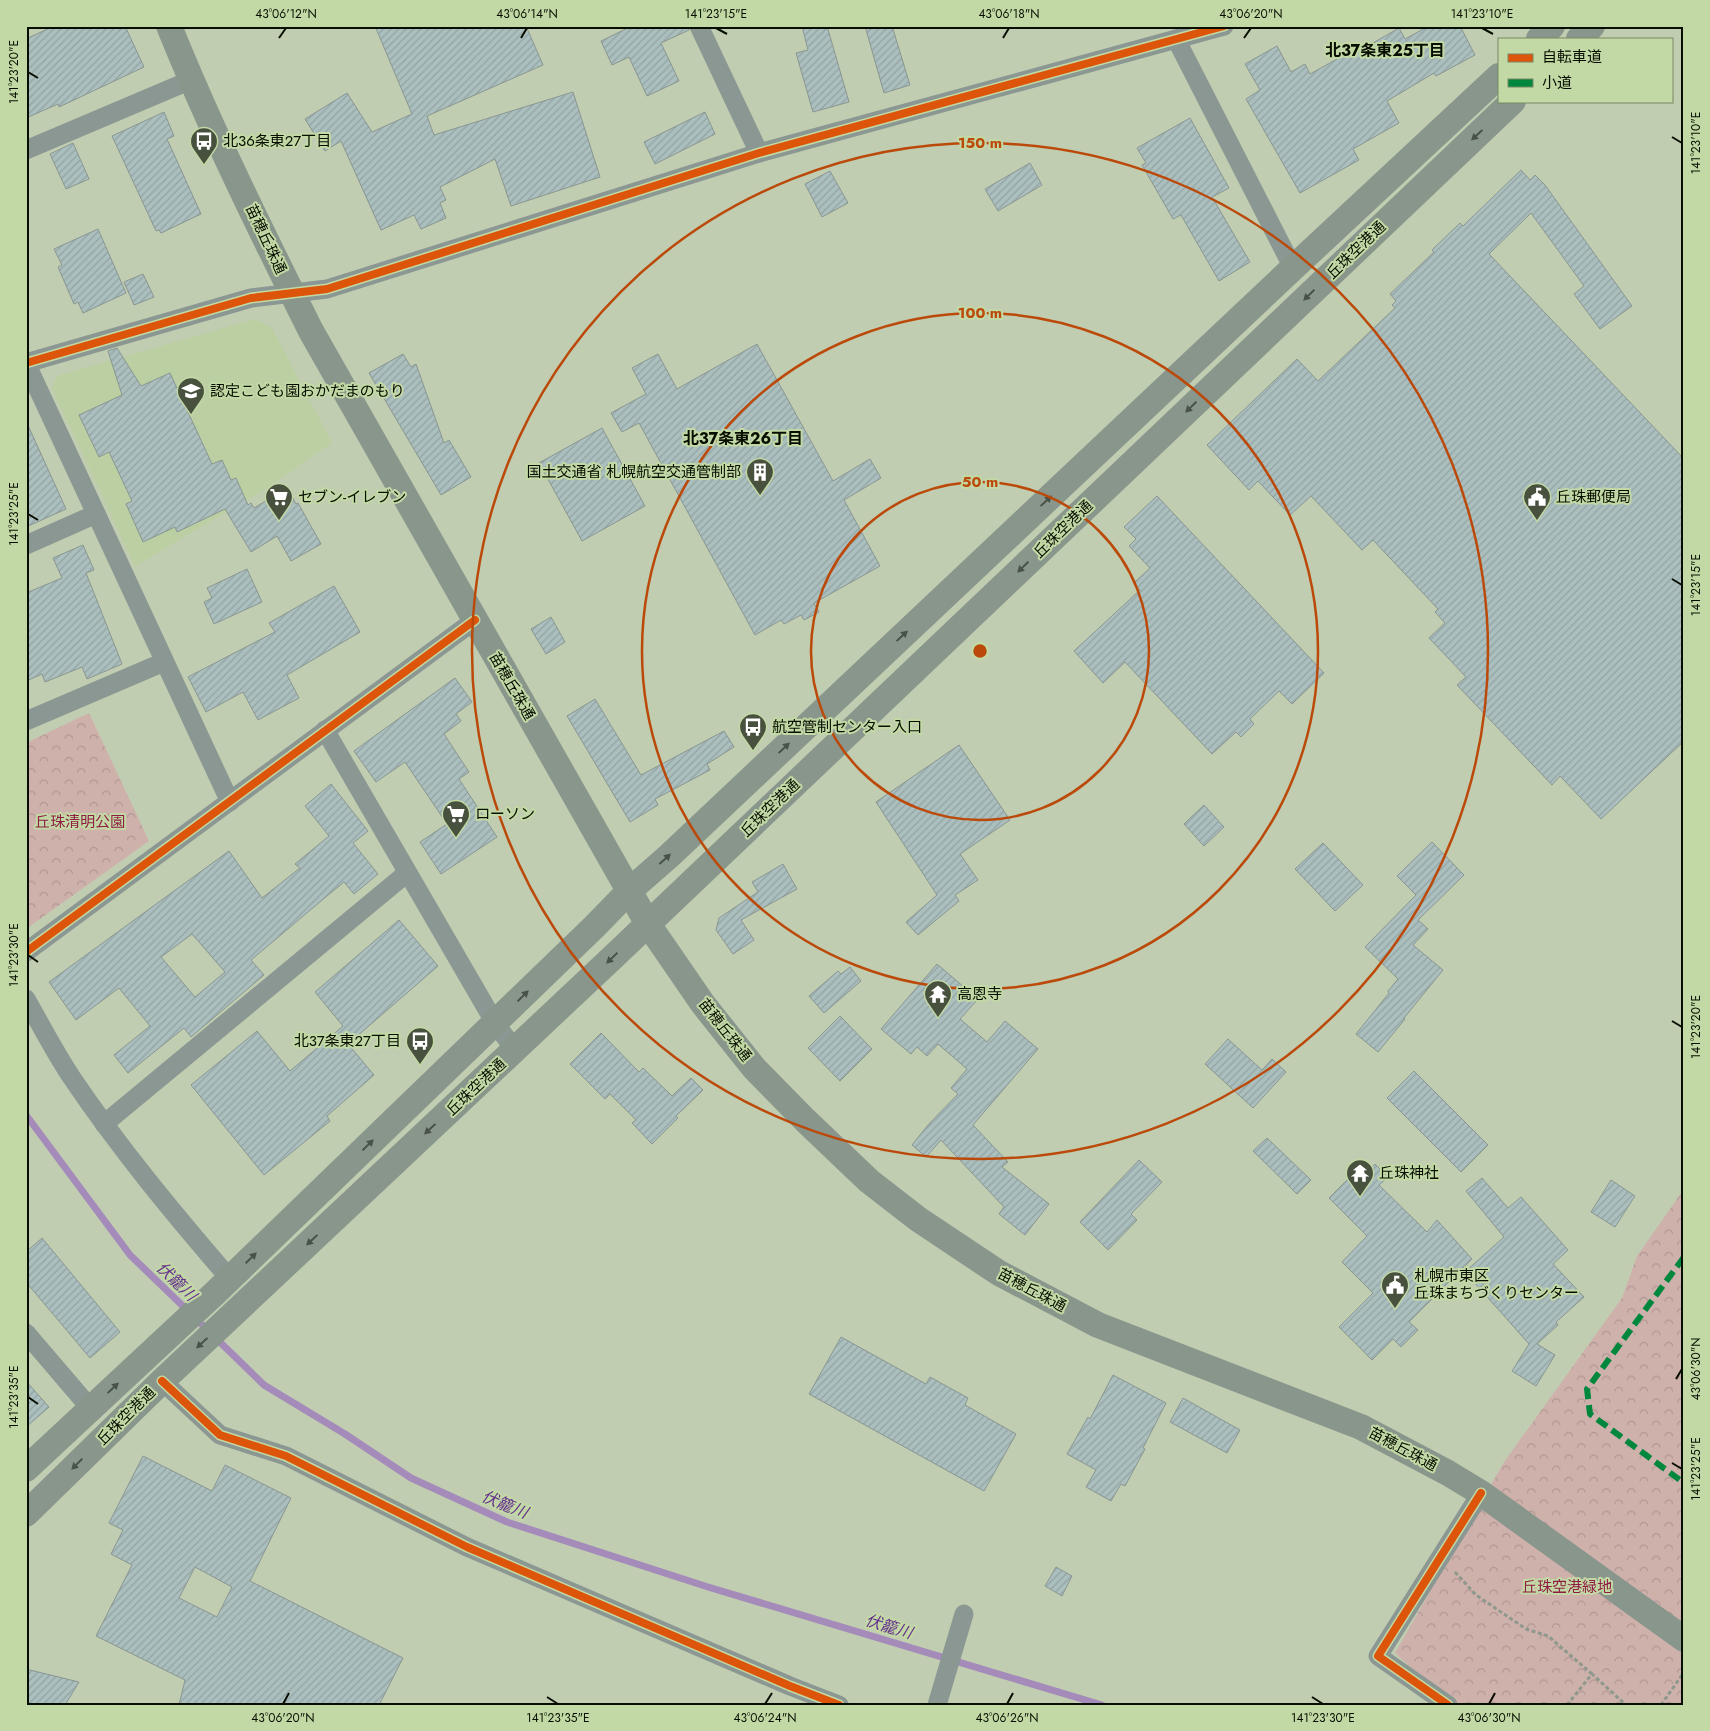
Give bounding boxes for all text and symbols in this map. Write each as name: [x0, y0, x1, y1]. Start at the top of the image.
text: 43°06'12"N: [255, 5, 317, 23]
text: 43°06'14"N: [496, 5, 558, 23]
text: 141°23'15"E: [685, 5, 747, 23]
text: 43°06'18"N: [978, 5, 1040, 23]
text: 43°06'20"N: [1219, 5, 1283, 23]
text: 141°23'10"E: [1451, 5, 1513, 23]
legend: [1498, 38, 1672, 102]
district label: 北37条東25丁目: [1325, 39, 1445, 62]
text: 141°23'20"E: [5, 40, 23, 104]
text: 自転車道: [1542, 46, 1602, 68]
text: 小道: [1542, 72, 1572, 94]
text: 141°23'10"E: [1687, 112, 1705, 174]
bus stop icon: 北36条東27丁目: [189, 126, 219, 165]
one-way arrow: [1472, 129, 1484, 141]
place label: 北36条東27丁目: [223, 130, 331, 152]
text: 150 m: [958, 132, 1002, 154]
street label: 苗穂丘珠通: [240, 200, 292, 278]
street label: 丘珠空港通: [1321, 216, 1391, 284]
one-way arrow: [1303, 289, 1315, 301]
text: 100 m: [958, 302, 1002, 324]
school or university icon: 認定こども園おかだまのもり: [176, 376, 206, 415]
place label: 認定こども園おかだまのもり: [210, 380, 405, 402]
one-way arrow: [1185, 401, 1197, 413]
district label: 北37条東26丁目: [683, 427, 803, 450]
building icon: 国土交通省 札幌航空交通管制部: [745, 457, 775, 496]
place label: 国土交通省 札幌航空交通管制部: [526, 461, 741, 483]
text: 50 m: [962, 471, 998, 493]
text: 141°23'25"E: [5, 482, 23, 546]
supermarket icon: セブン-イレブン: [264, 482, 294, 521]
public building icon: 丘珠郵便局: [1522, 482, 1552, 521]
place label: セブン-イレブン: [298, 486, 406, 508]
place label: 丘珠郵便局: [1556, 486, 1631, 508]
street label: 丘珠空港通: [1028, 495, 1098, 563]
one-way arrow: [1039, 495, 1051, 507]
text: 141°23'15"E: [1687, 554, 1705, 616]
one-way arrow: [1017, 561, 1029, 573]
one-way arrow: [895, 630, 907, 642]
centre of rings: [971, 642, 989, 660]
street label: 苗穂丘珠通: [484, 648, 540, 724]
bus stop icon: 航空管制センター入口: [738, 712, 768, 751]
place label: 航空管制センター入口: [772, 716, 922, 738]
one-way arrow: [777, 742, 789, 754]
street label: 丘珠空港通: [735, 774, 805, 842]
supermarket icon: ローソン: [441, 799, 471, 838]
place label: ローソン: [475, 803, 535, 825]
park label: 丘珠清明公園: [35, 811, 125, 833]
one-way arrow: [659, 853, 671, 865]
text: 141°23'30"E: [5, 923, 23, 987]
one-way arrow: [607, 952, 619, 964]
temple icon: 高恩寺: [923, 979, 953, 1018]
place label: 高恩寺: [957, 983, 1002, 1005]
one-way arrow: [517, 990, 529, 1002]
street label: 苗穂丘珠通: [693, 994, 757, 1066]
text: 141°23'20"E: [1687, 995, 1705, 1059]
bus stop icon: 北37条東27丁目: [405, 1026, 435, 1065]
place label: 北37条東27丁目: [294, 1030, 401, 1052]
street label: 丘珠空港通: [441, 1053, 511, 1121]
one-way arrow: [425, 1123, 437, 1135]
one-way arrow: [362, 1139, 374, 1151]
temple icon: 丘珠神社: [1345, 1158, 1375, 1197]
place label: 丘珠神社: [1379, 1162, 1439, 1184]
one-way arrow: [306, 1234, 318, 1246]
one-way arrow: [245, 1252, 257, 1264]
water label: 伏籠川: [151, 1256, 203, 1308]
street label: 苗穂丘珠通: [994, 1263, 1070, 1317]
place label: 札幌市東区 丘珠まちづくりセンター: [1414, 1265, 1579, 1304]
public building icon: 札幌市東区 丘珠まちづくりセンター: [1380, 1270, 1410, 1309]
one-way arrow: [196, 1337, 208, 1349]
text: 43°06'30"N: [1687, 1337, 1705, 1401]
text: 141°23'35"E: [5, 1365, 23, 1429]
street label: 丘珠空港通: [92, 1382, 160, 1450]
one-way arrow: [107, 1382, 119, 1394]
street label: 苗穂丘珠通: [1365, 1422, 1441, 1476]
text: 141°23'25"E: [1687, 1437, 1705, 1501]
one-way arrow: [72, 1458, 84, 1470]
water label: 伏籠川: [478, 1485, 533, 1525]
park label: 丘珠空港緑地: [1522, 1576, 1612, 1598]
water label: 伏籠川: [863, 1608, 917, 1645]
text: 43°06'20"N: [251, 1709, 315, 1727]
text: 141°23'35"E: [526, 1709, 590, 1727]
text: 43°06'24"N: [733, 1709, 797, 1727]
text: 43°06'26"N: [975, 1709, 1039, 1727]
text: 141°23'30"E: [1291, 1709, 1355, 1727]
text: 43°06'30"N: [1457, 1709, 1521, 1727]

